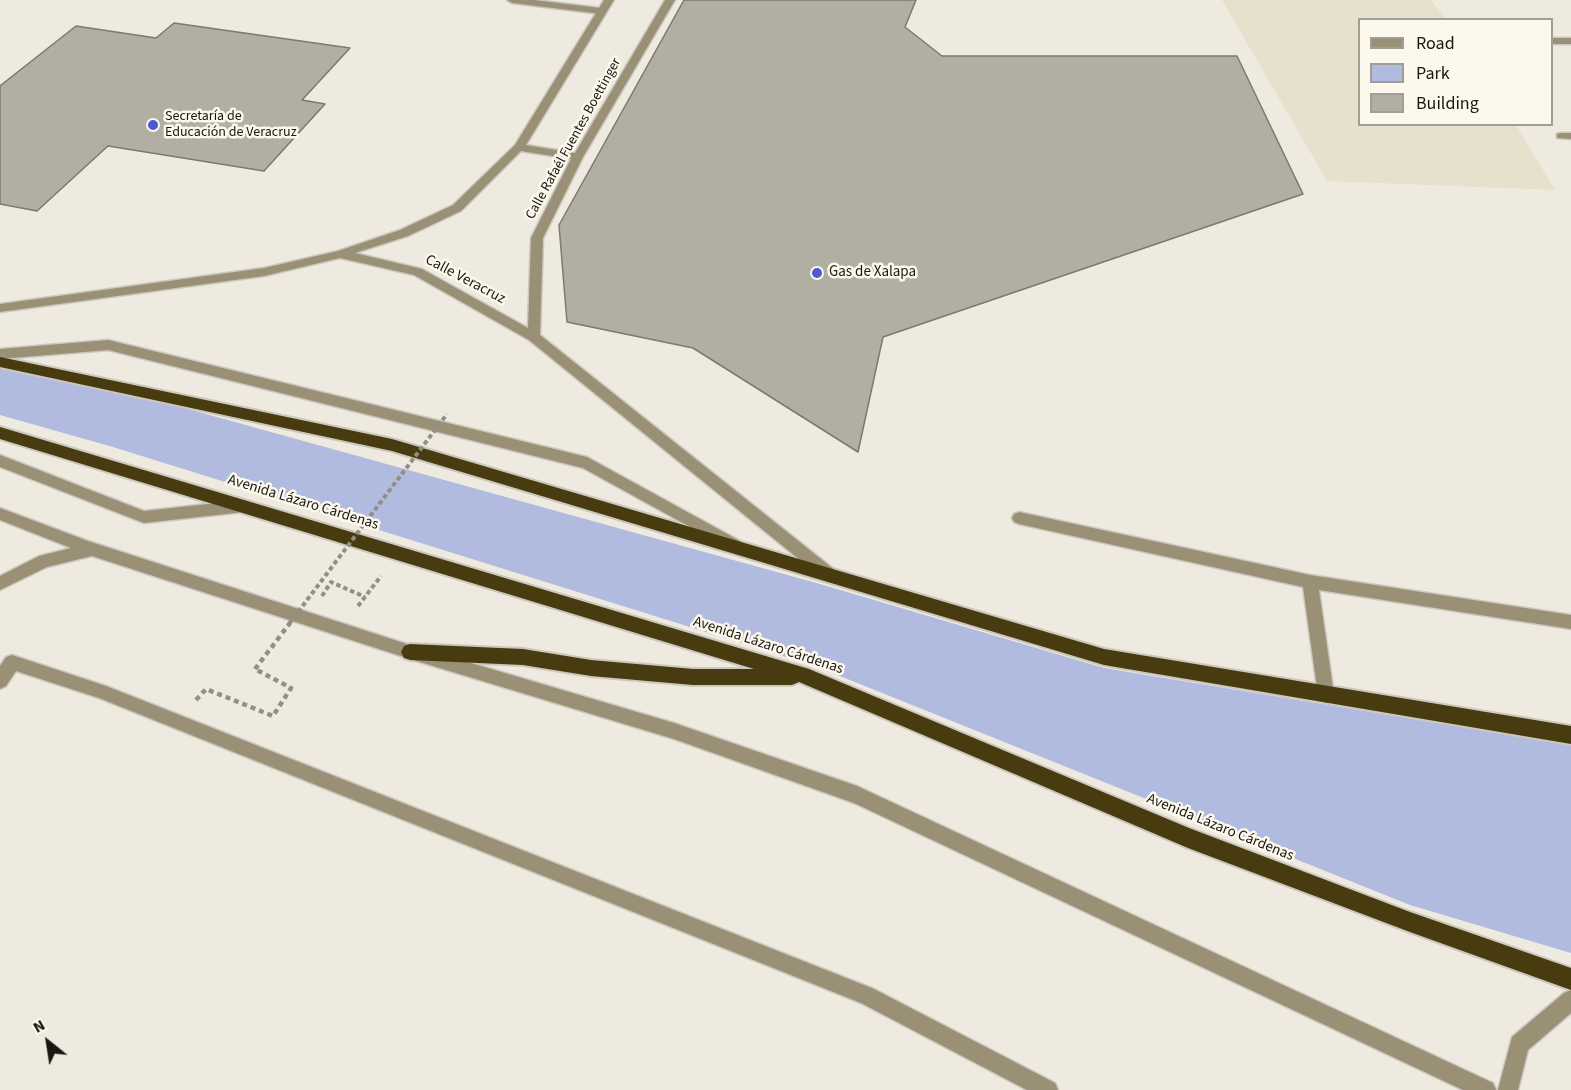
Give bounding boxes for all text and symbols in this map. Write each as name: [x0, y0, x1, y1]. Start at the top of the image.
legend: [1358, 18, 1553, 126]
text: Road: [1416, 31, 1455, 56]
street label: Calle Rafaél Fuentes Boettinger: [523, 55, 625, 223]
text: Park: [1416, 61, 1450, 86]
text: Building: [1416, 91, 1479, 116]
place label: Secretaría de Educación de Veracruz: [165, 109, 297, 142]
marker: Secretaría de Educación de Veracruz: [146, 118, 160, 132]
street label: Calle Veracruz: [422, 251, 508, 309]
place label: Gas de Xalapa: [829, 264, 916, 282]
marker: Gas de Xalapa: [810, 266, 824, 280]
street label: Avenida Lázaro Cárdenas: [225, 471, 381, 535]
street label: Avenida Lázaro Cárdenas: [691, 613, 845, 679]
street label: Avenida Lázaro Cárdenas: [1144, 790, 1296, 866]
north arrow: [18, 1012, 78, 1072]
text: N: [29, 1014, 49, 1039]

